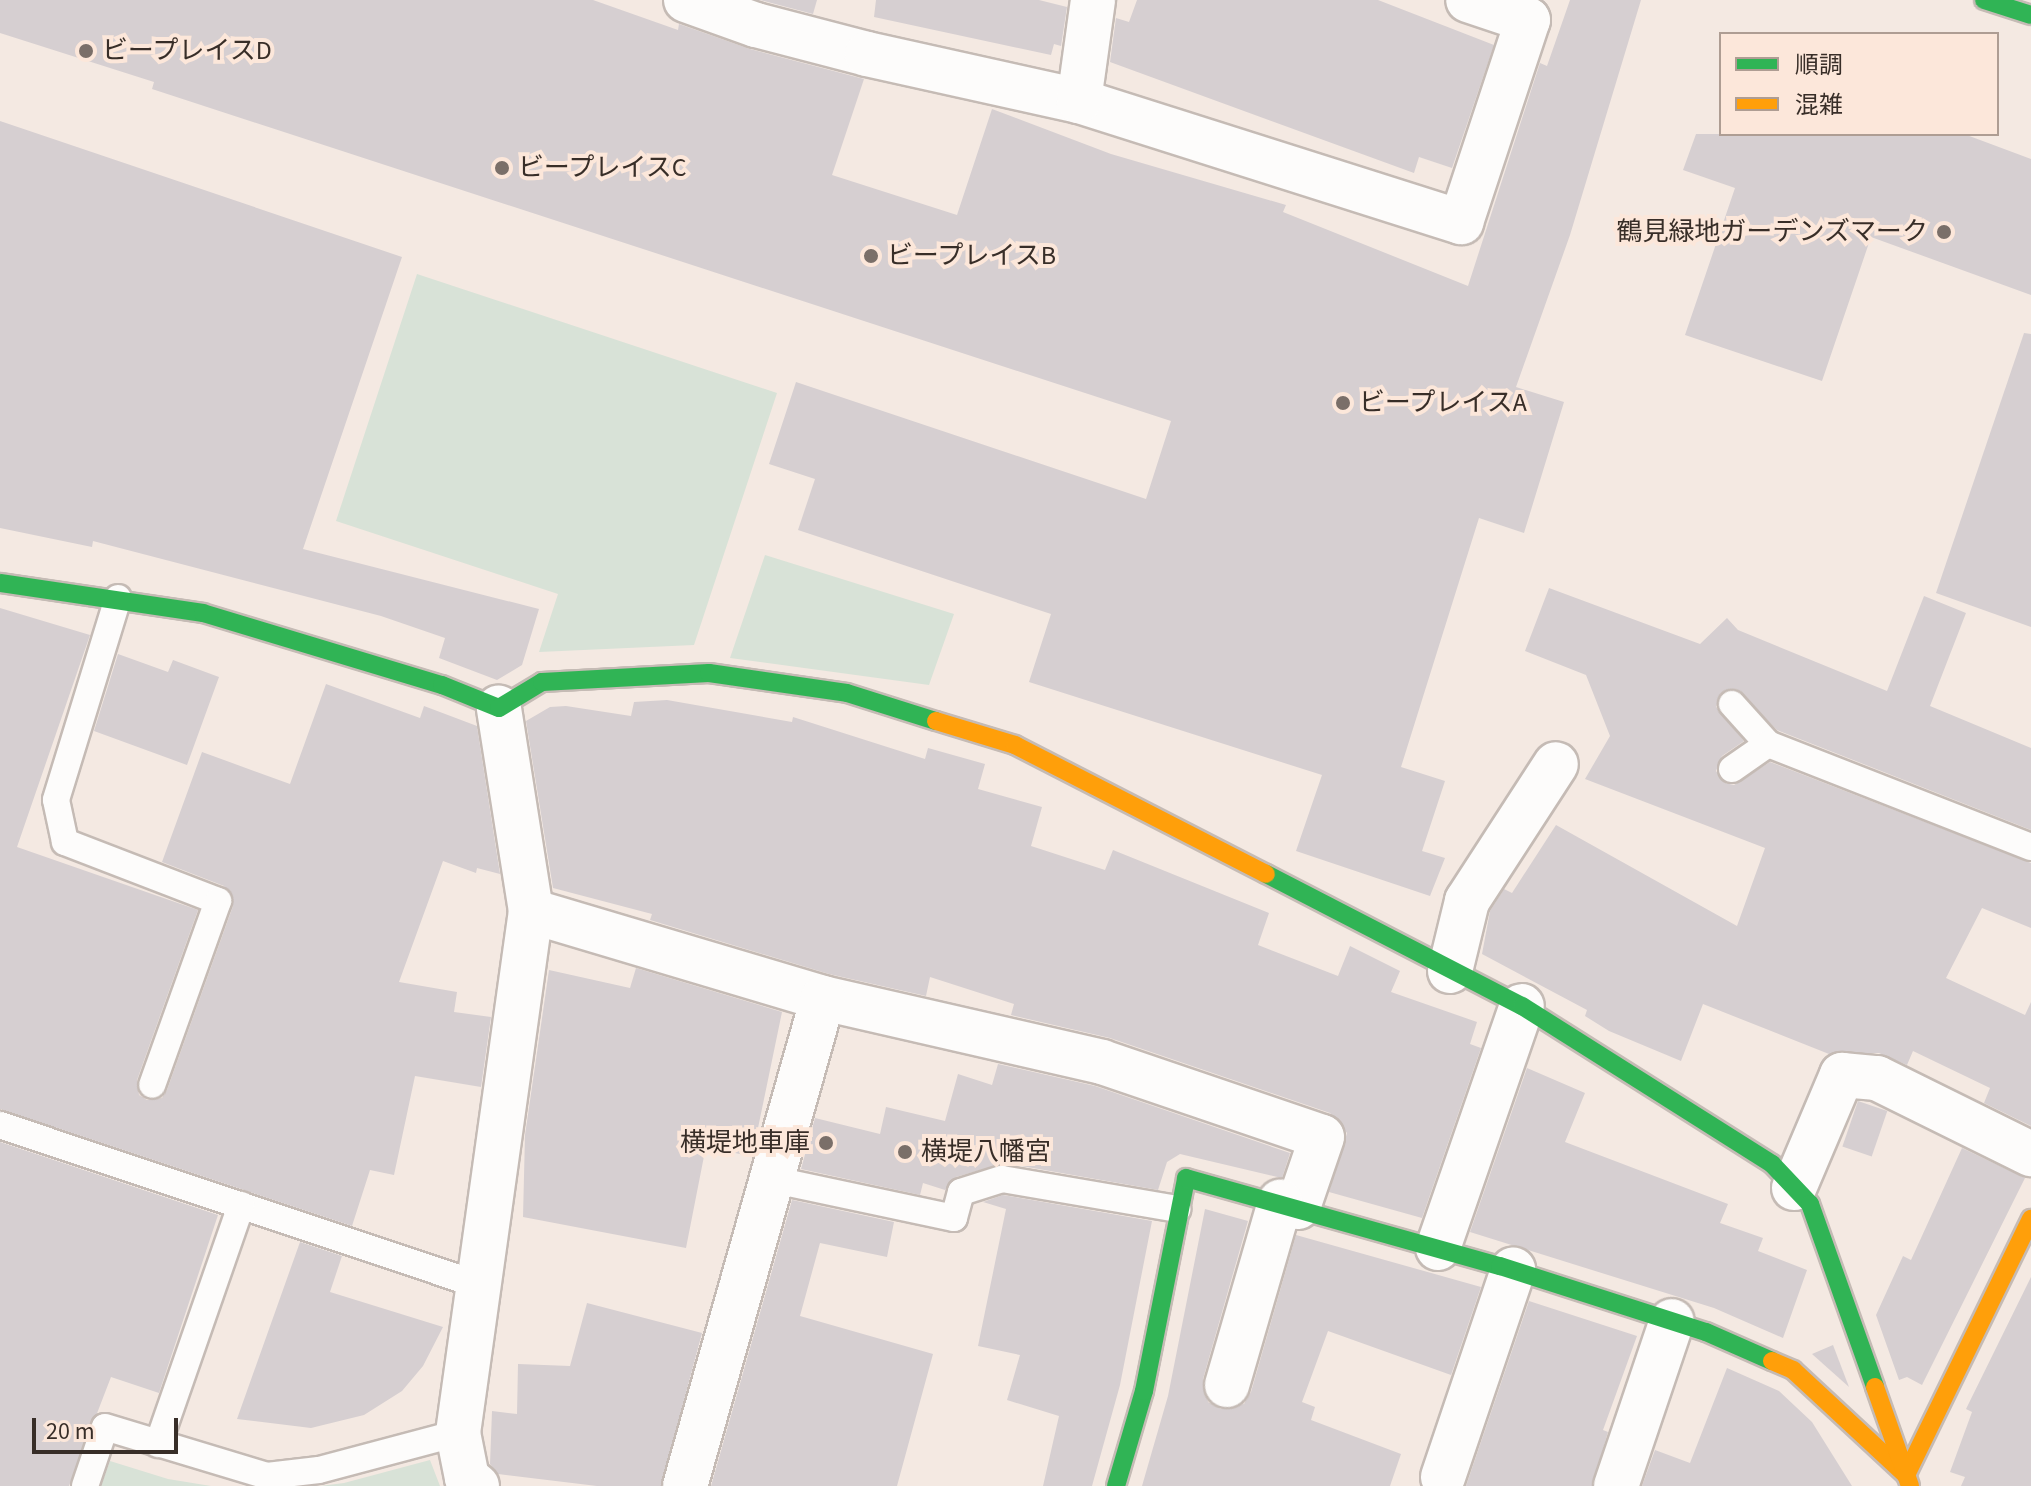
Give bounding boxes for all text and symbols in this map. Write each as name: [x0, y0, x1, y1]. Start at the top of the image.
legend: [1719, 32, 1999, 136]
place label: ビープレイスD: [102, 35, 274, 67]
marker: ビープレイスD: [77, 42, 95, 60]
text: 順調: [1795, 48, 1843, 83]
text: 混雑: [1795, 88, 1843, 123]
place label: ビープレイスC: [518, 152, 689, 184]
marker: ビープレイスC: [493, 159, 511, 177]
place label: 鶴見緑地ガーデンズマーク: [1616, 216, 1928, 248]
marker: 鶴見緑地ガーデンズマーク: [1935, 223, 1953, 241]
place label: ビープレイスB: [887, 240, 1058, 272]
marker: ビープレイスB: [862, 247, 880, 265]
place label: ビープレイスA: [1359, 387, 1529, 419]
marker: ビープレイスA: [1334, 394, 1352, 412]
place label: 横堤地車庫: [680, 1127, 810, 1159]
marker: 横堤地車庫: [817, 1134, 835, 1152]
place label: 横堤八幡宮: [921, 1136, 1051, 1168]
marker: 横堤八幡宮: [896, 1143, 914, 1161]
scale bar: [36, 1402, 182, 1452]
text: 20 m: [46, 1414, 95, 1449]

